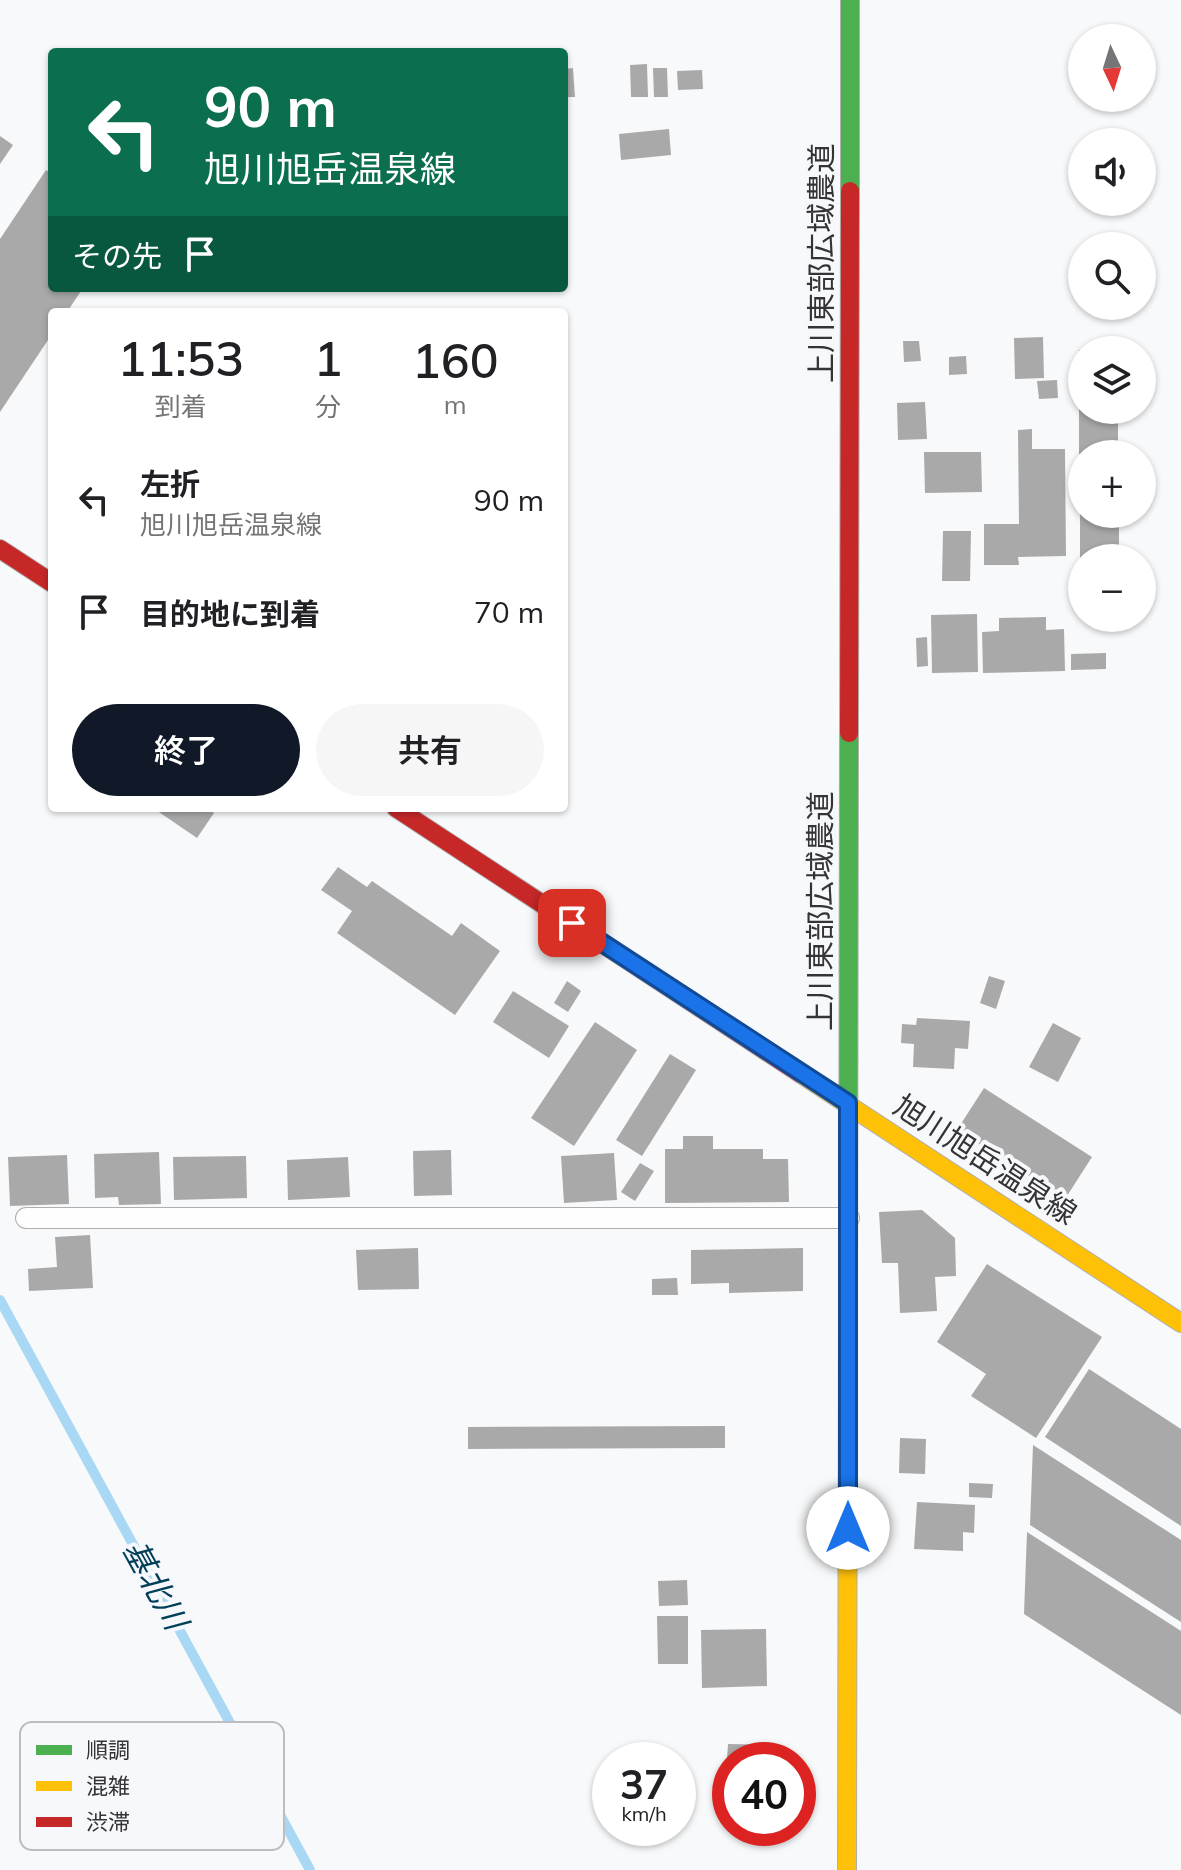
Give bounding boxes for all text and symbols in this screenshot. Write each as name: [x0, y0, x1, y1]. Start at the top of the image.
north arrow: [1068, 24, 1156, 112]
map controls: [1068, 24, 1156, 632]
text: 90 m: [204, 71, 337, 141]
icon: left: [72, 80, 176, 184]
button: sound: [1068, 128, 1156, 216]
street label: 上川東部広域農道: [802, 143, 840, 383]
text: 旭川旭岳温泉線: [204, 146, 456, 191]
icon: arrive: [178, 232, 222, 276]
button: search: [1068, 232, 1156, 320]
text: その先: [72, 237, 162, 275]
text: 11:53: [118, 328, 244, 388]
text: 1: [314, 328, 342, 388]
text: 160: [412, 330, 498, 390]
button: layers: [1068, 336, 1156, 424]
text: m: [444, 388, 467, 421]
text: 到着: [155, 390, 207, 423]
text: 分: [315, 390, 341, 423]
button: +: [1068, 440, 1156, 528]
text: 左折: [140, 465, 200, 503]
icon: left: [72, 478, 116, 522]
text: 90 m: [474, 481, 544, 519]
text: 旭川旭岳温泉線: [140, 508, 322, 541]
button: −: [1068, 544, 1156, 632]
icon: arrive: [72, 590, 116, 634]
text: 70 m: [474, 593, 544, 631]
text: 目的地に到着: [140, 595, 320, 633]
button: 終了: [72, 704, 300, 796]
button: 共有: [316, 704, 544, 796]
street label: 上川東部広域農道: [801, 791, 839, 1031]
pin: [538, 889, 606, 957]
icon: arrive: [550, 901, 594, 945]
street label: 旭川旭岳温泉線: [887, 1086, 1084, 1232]
position arrow: [806, 1486, 890, 1570]
water label: 基北川: [115, 1533, 198, 1639]
legend: [20, 1722, 284, 1850]
text: 順調: [86, 1736, 130, 1764]
speed limit sign: 40: [712, 1742, 816, 1846]
text: 37: [620, 1759, 668, 1809]
text: 混雑: [86, 1772, 130, 1800]
text: km/h: [621, 1801, 667, 1826]
text: 渋滞: [86, 1808, 130, 1836]

